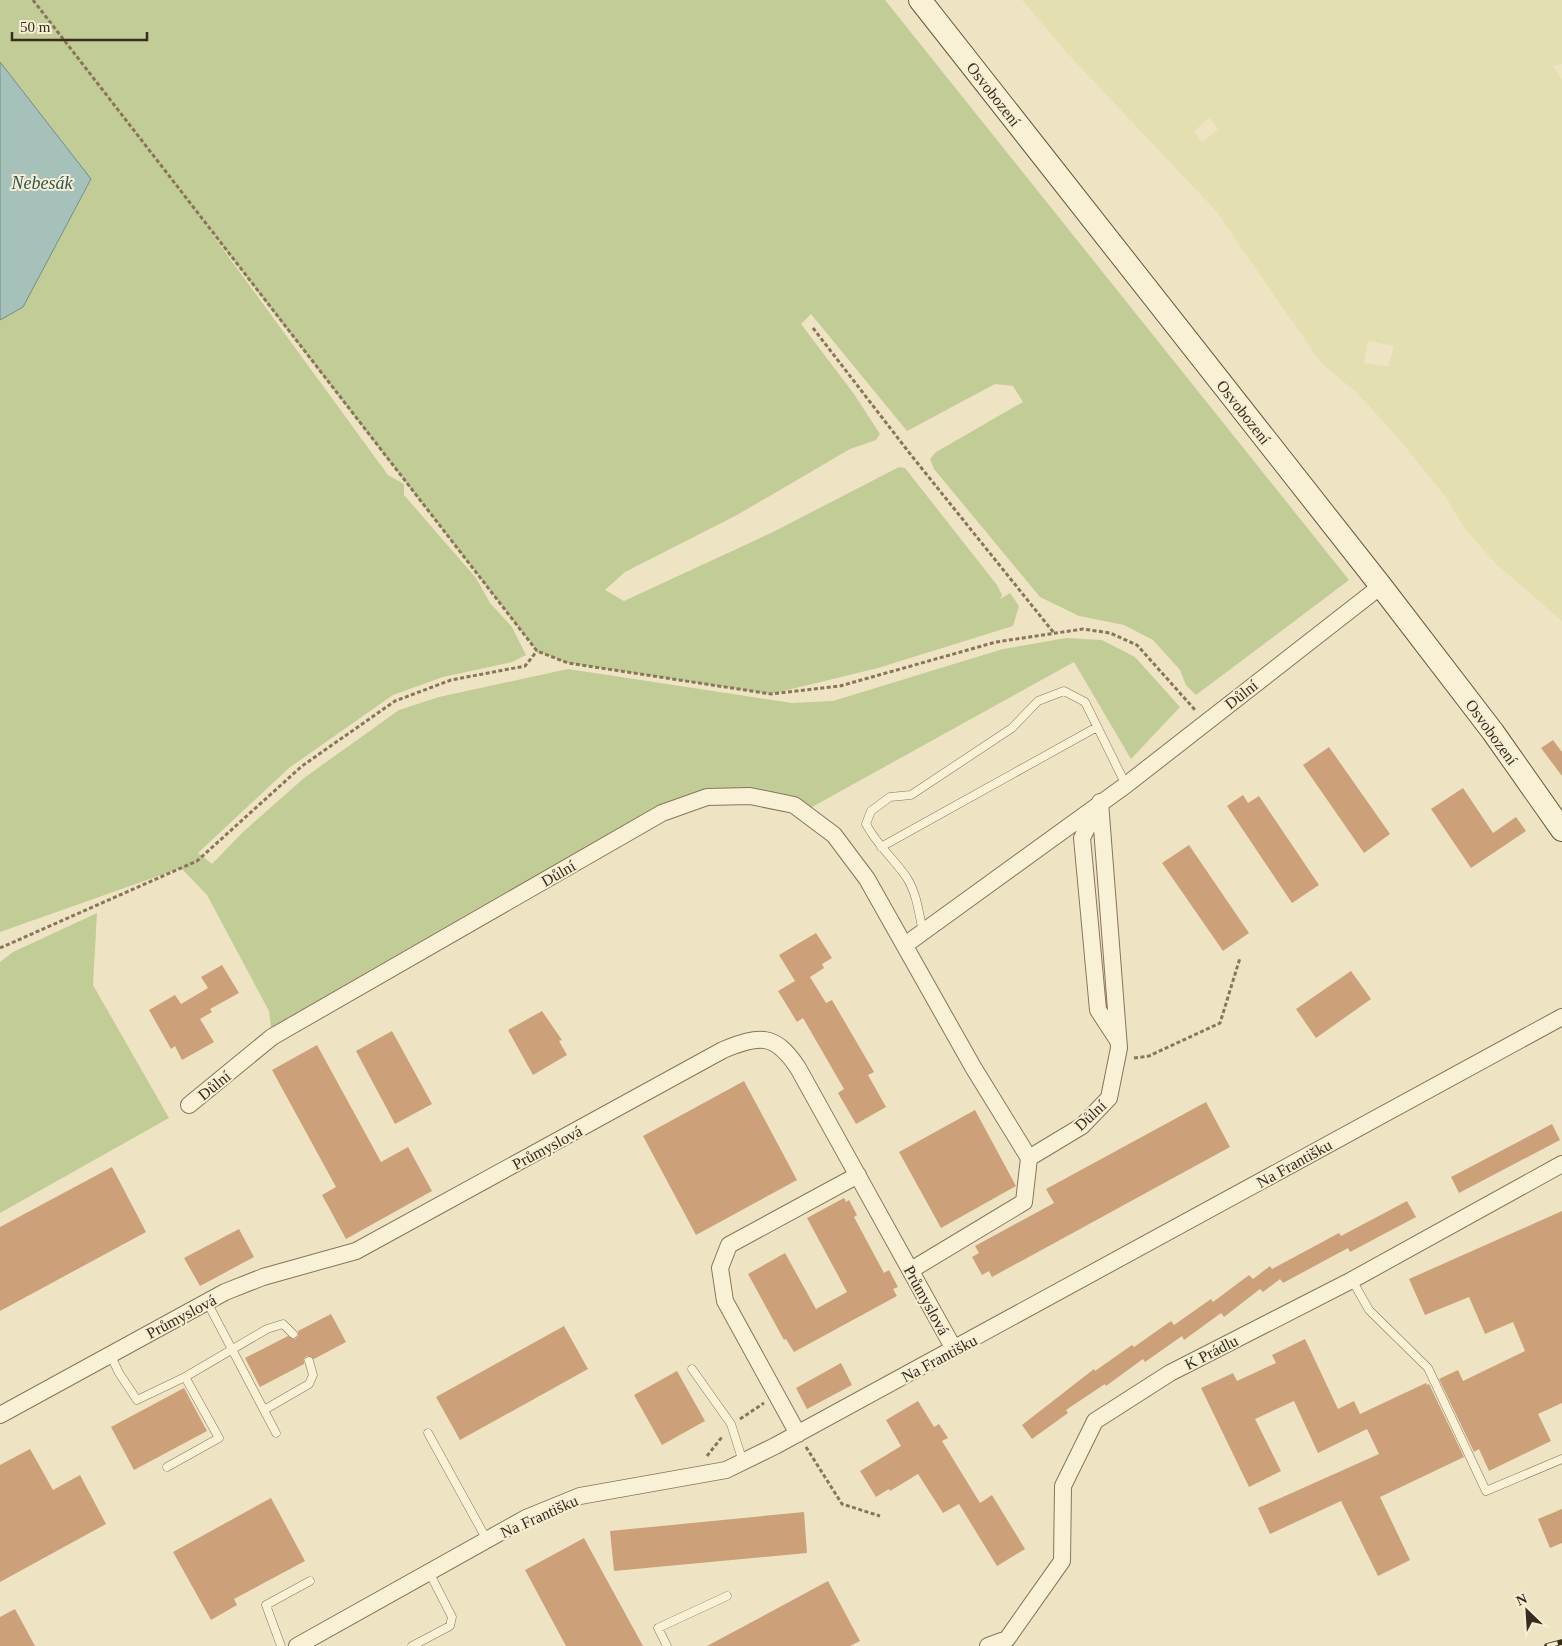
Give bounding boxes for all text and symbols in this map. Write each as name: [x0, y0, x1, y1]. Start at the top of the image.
scale bar: [12, 10, 148, 42]
text: 50 m: [20, 19, 51, 35]
street label: Osvobození: [963, 59, 1024, 130]
water label: Nebesák: [11, 173, 73, 193]
street label: Osvobození: [1213, 377, 1274, 448]
street label: Důlní: [1222, 676, 1261, 712]
street label: Osvobození: [1462, 696, 1521, 769]
street label: Důlní: [538, 857, 579, 890]
street label: Důlní: [195, 1067, 234, 1103]
street label: Důlní: [1071, 1096, 1110, 1134]
street label: Průmyslová: [509, 1122, 585, 1174]
street label: Na Františku: [1254, 1136, 1335, 1191]
street label: Průmyslová: [900, 1263, 953, 1338]
street label: Průmyslová: [143, 1291, 219, 1343]
street label: Na Františku: [899, 1331, 980, 1385]
street label: K Prádlu: [1182, 1332, 1241, 1373]
street label: Na Františku: [498, 1492, 581, 1541]
north arrow: [1502, 1586, 1552, 1636]
text: N: [1514, 1591, 1529, 1609]

